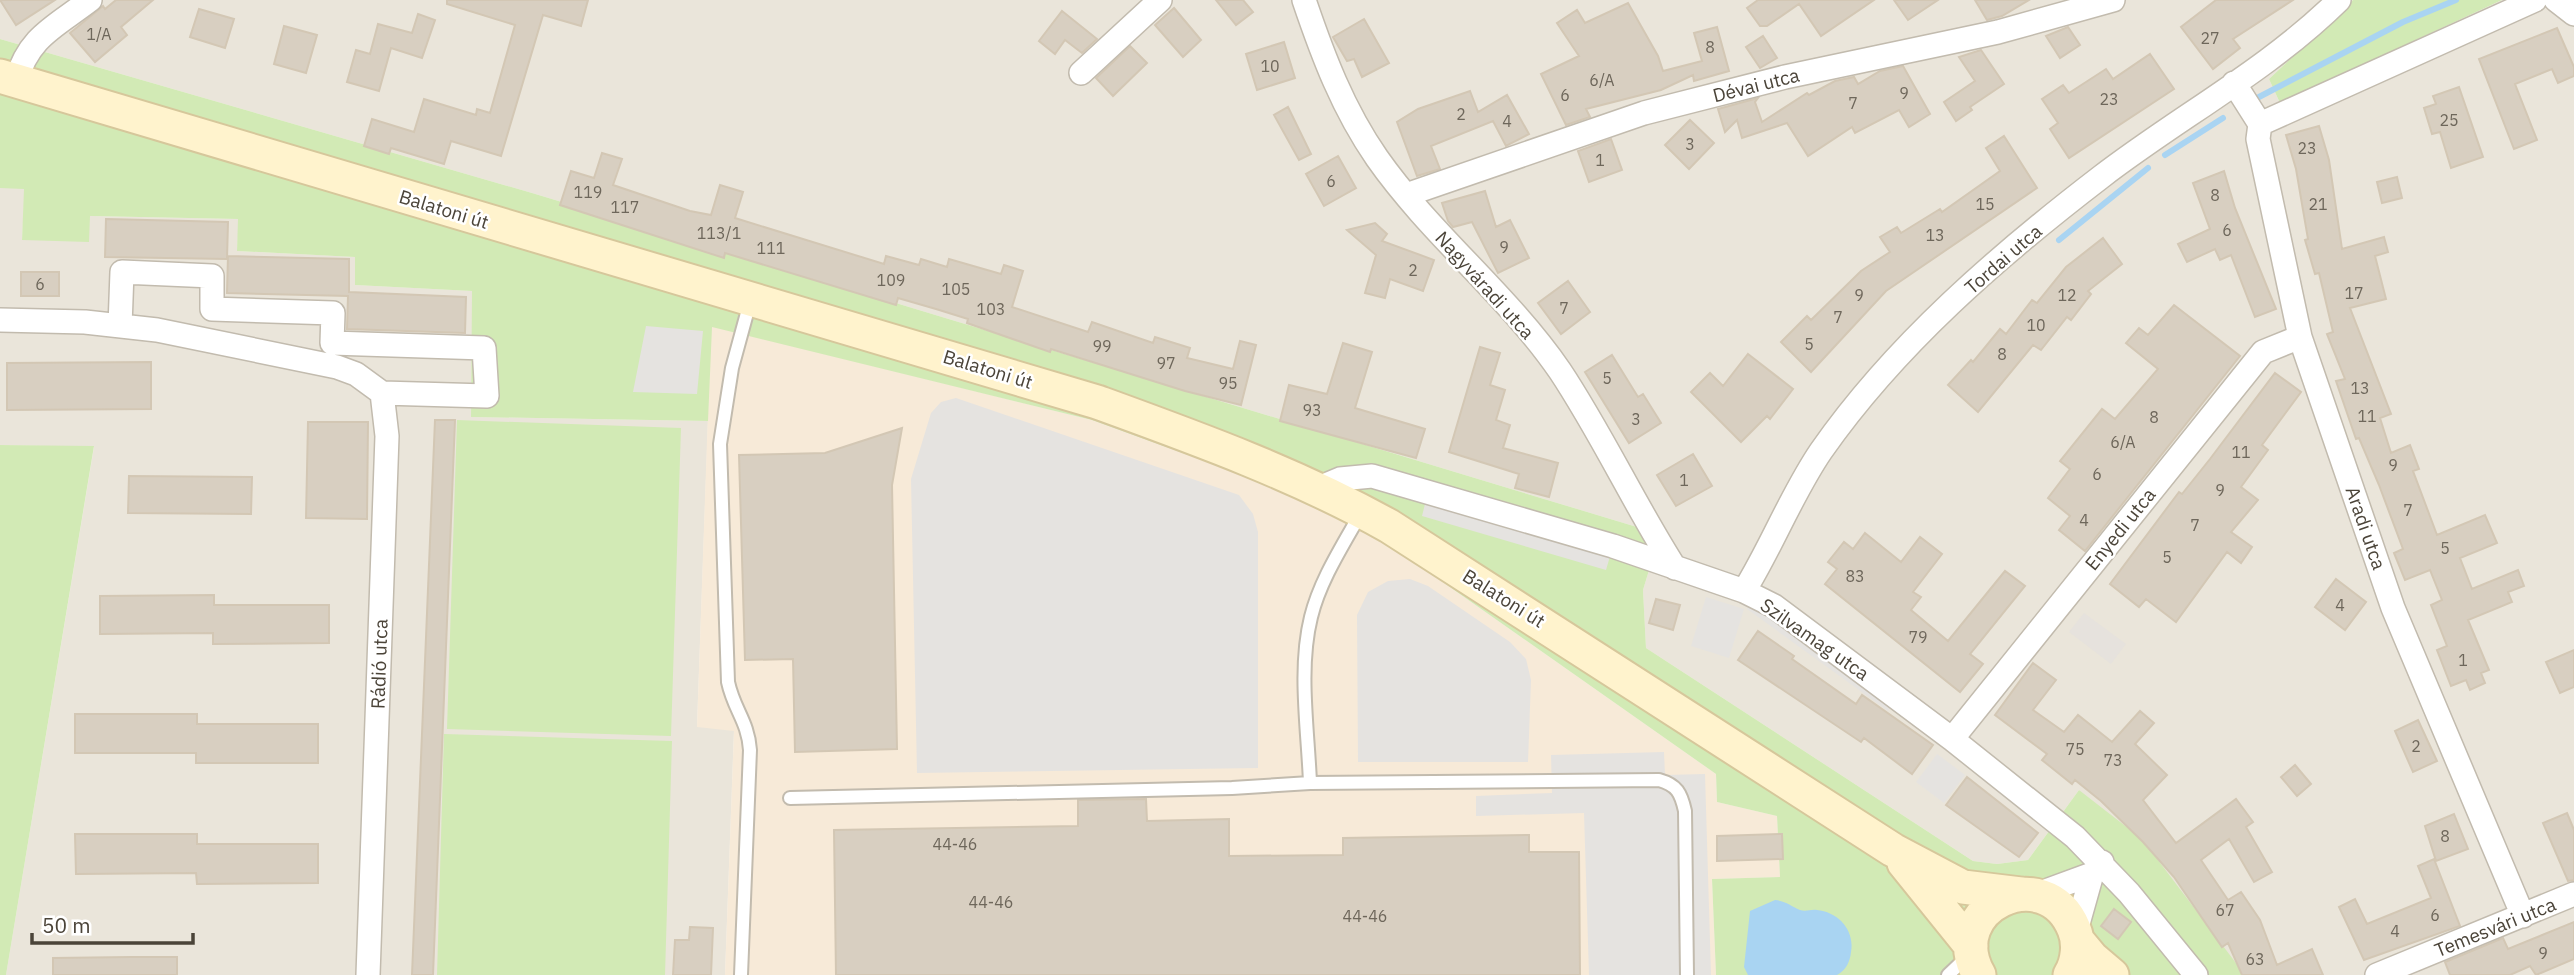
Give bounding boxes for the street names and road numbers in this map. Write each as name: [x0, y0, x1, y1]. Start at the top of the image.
street label: Dévai utca: [1710, 63, 1802, 107]
street label: Balatoni út: [396, 184, 492, 234]
street label: Tordai utca: [1959, 219, 2047, 299]
street label: Nagyváradi utca: [1430, 226, 1540, 344]
street label: Balatoni út: [940, 344, 1036, 394]
street label: Enyedi utca: [2080, 483, 2160, 575]
street label: Aradi utca: [2341, 483, 2391, 573]
street label: Balatoni út: [1458, 563, 1550, 633]
street label: Szilvamag utca: [1756, 593, 1874, 685]
street label: Rádió utca: [365, 619, 393, 709]
street label: Temesvári utca: [2431, 892, 2559, 962]

